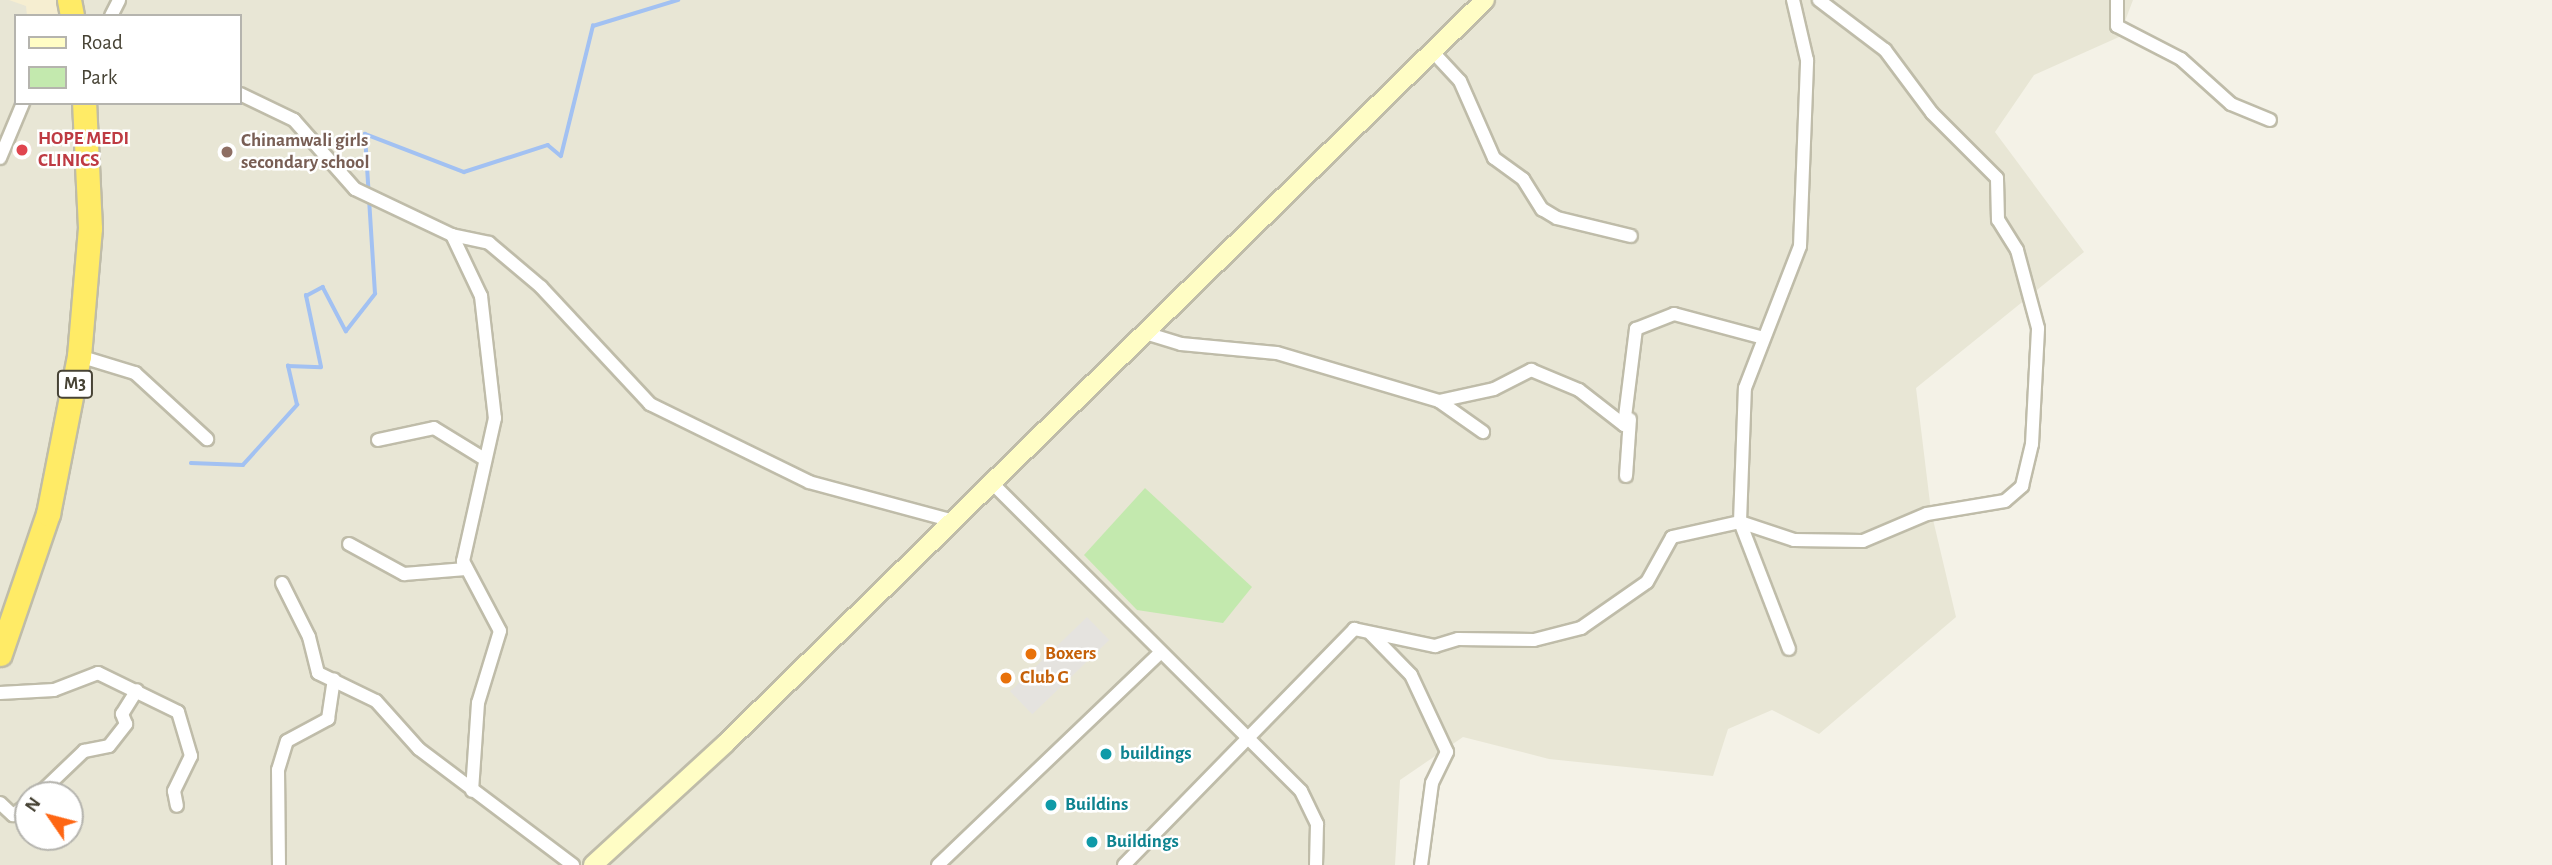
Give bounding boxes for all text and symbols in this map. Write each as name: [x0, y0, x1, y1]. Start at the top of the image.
legend: [14, 14, 242, 105]
text: Road: [81, 32, 123, 53]
text: Park: [81, 67, 117, 88]
place label: HOPE MEDI CLINICS: [38, 128, 129, 172]
place label: Chinamwali girls secondary school: [241, 130, 369, 174]
marker: HOPE MEDI CLINICS: [12, 140, 32, 160]
marker: Chinamwali girls secondary school: [219, 144, 235, 160]
road number: M3: [56, 370, 94, 398]
place label: Boxers: [1045, 643, 1096, 665]
marker: Boxers: [1023, 646, 1039, 662]
place label: Club G: [1020, 667, 1069, 689]
marker: Club G: [998, 670, 1014, 686]
place label: buildings: [1120, 743, 1192, 765]
marker: buildings: [1098, 746, 1114, 762]
north arrow: [14, 781, 84, 851]
text: N: [21, 794, 45, 816]
place label: Buildins: [1065, 794, 1128, 816]
marker: Buildins: [1043, 797, 1059, 813]
place label: Buildings: [1106, 831, 1179, 853]
marker: Buildings: [1084, 834, 1100, 850]

